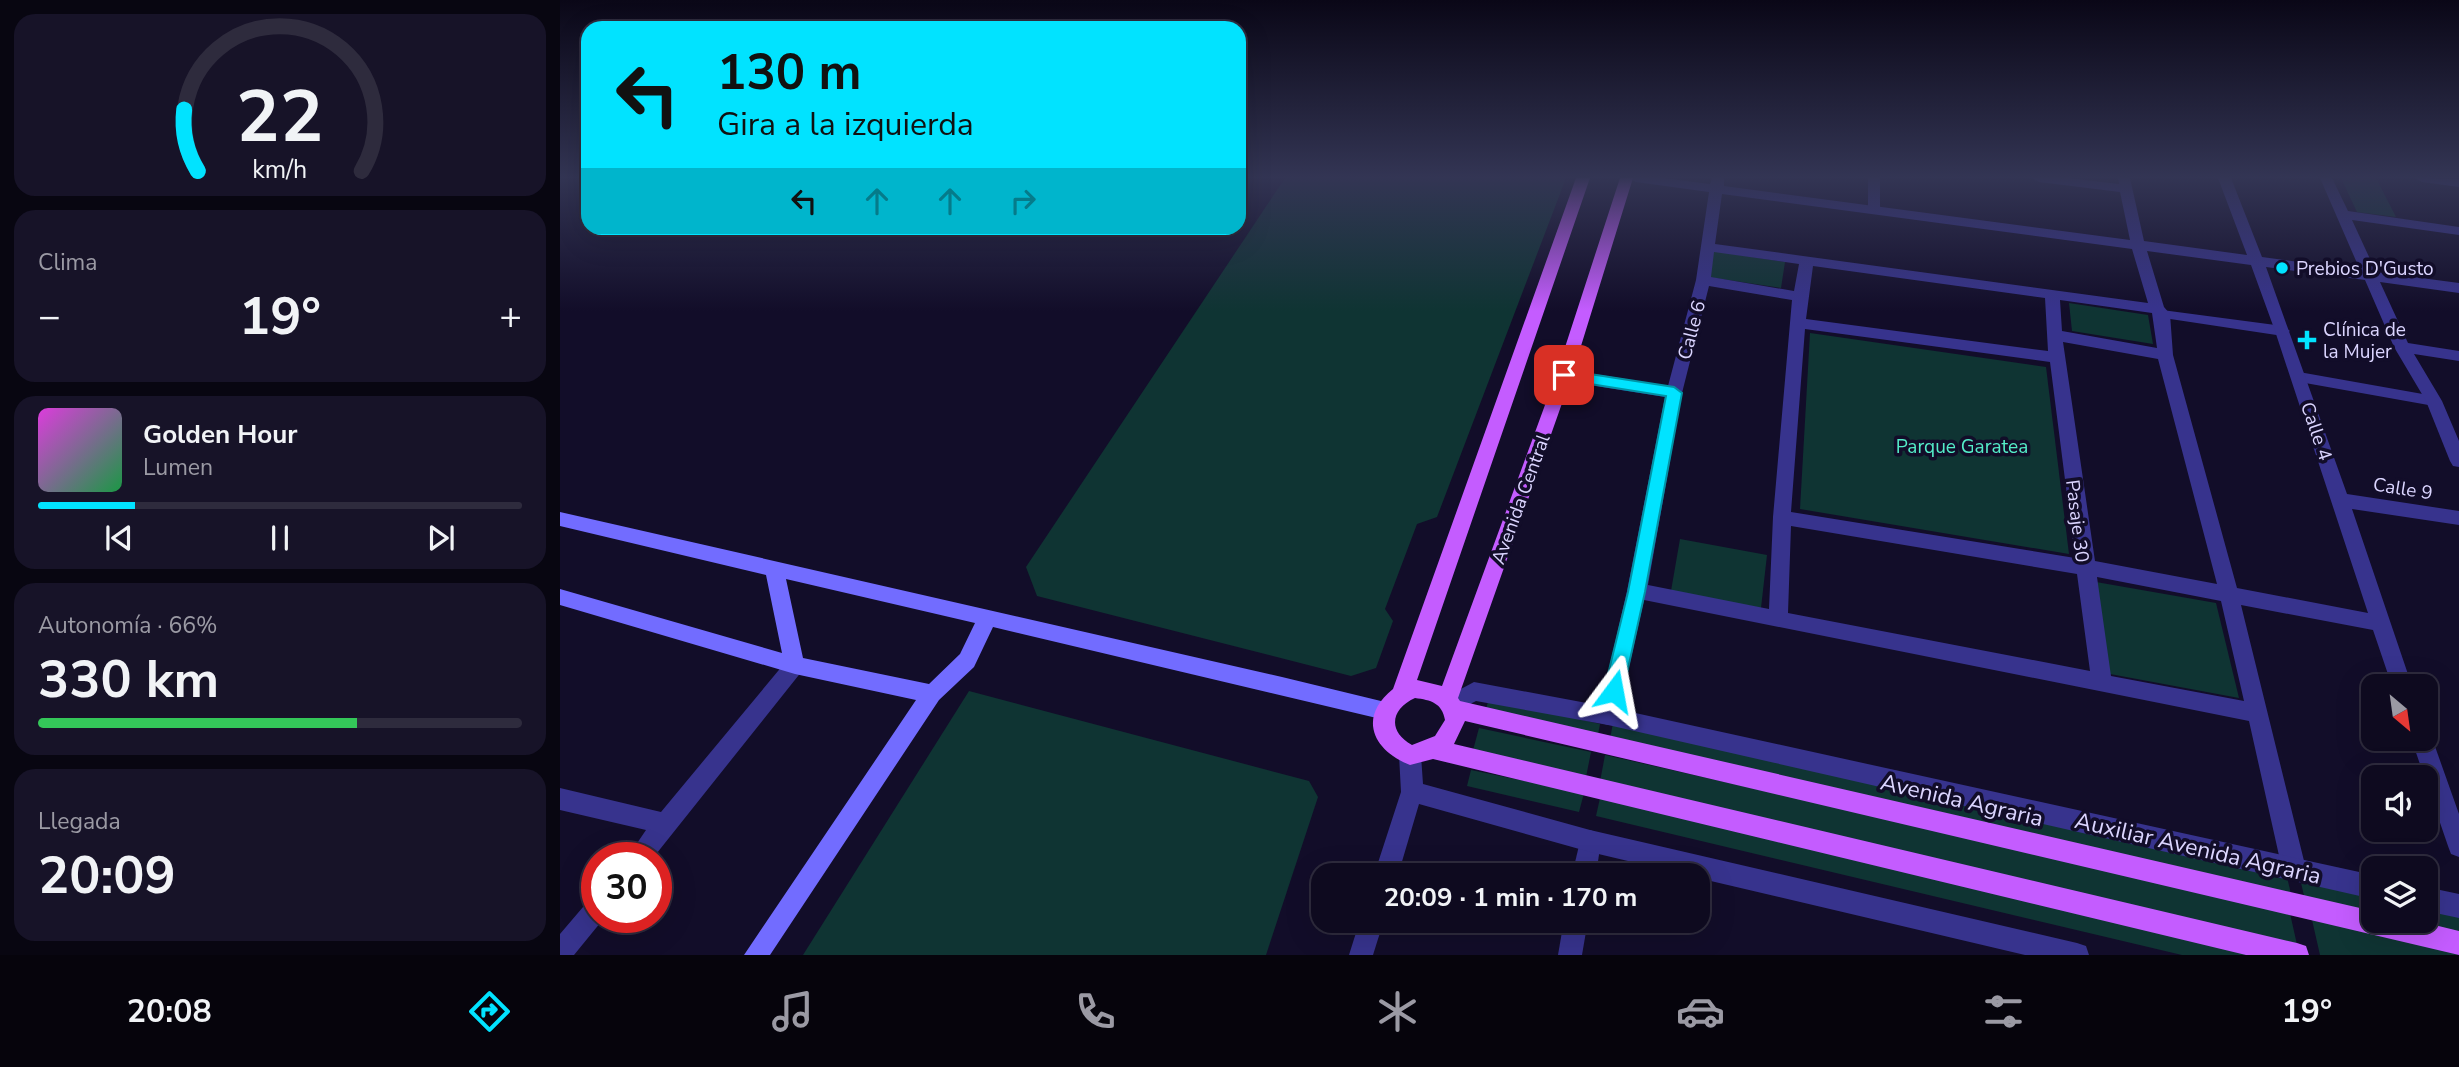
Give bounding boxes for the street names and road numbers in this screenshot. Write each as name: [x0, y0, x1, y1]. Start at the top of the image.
street label: Calle 6: [1672, 298, 1712, 363]
street label: Calle 4: [2294, 399, 2338, 464]
street label: Avenida Central: [1485, 430, 1557, 568]
street label: Calle 9: [2371, 471, 2435, 507]
street label: Pasaje 30: [2059, 478, 2095, 564]
street label: Avenida Agraria: [1877, 767, 2046, 834]
street label: Auxiliar Avenida Agraria: [2072, 805, 2324, 892]

